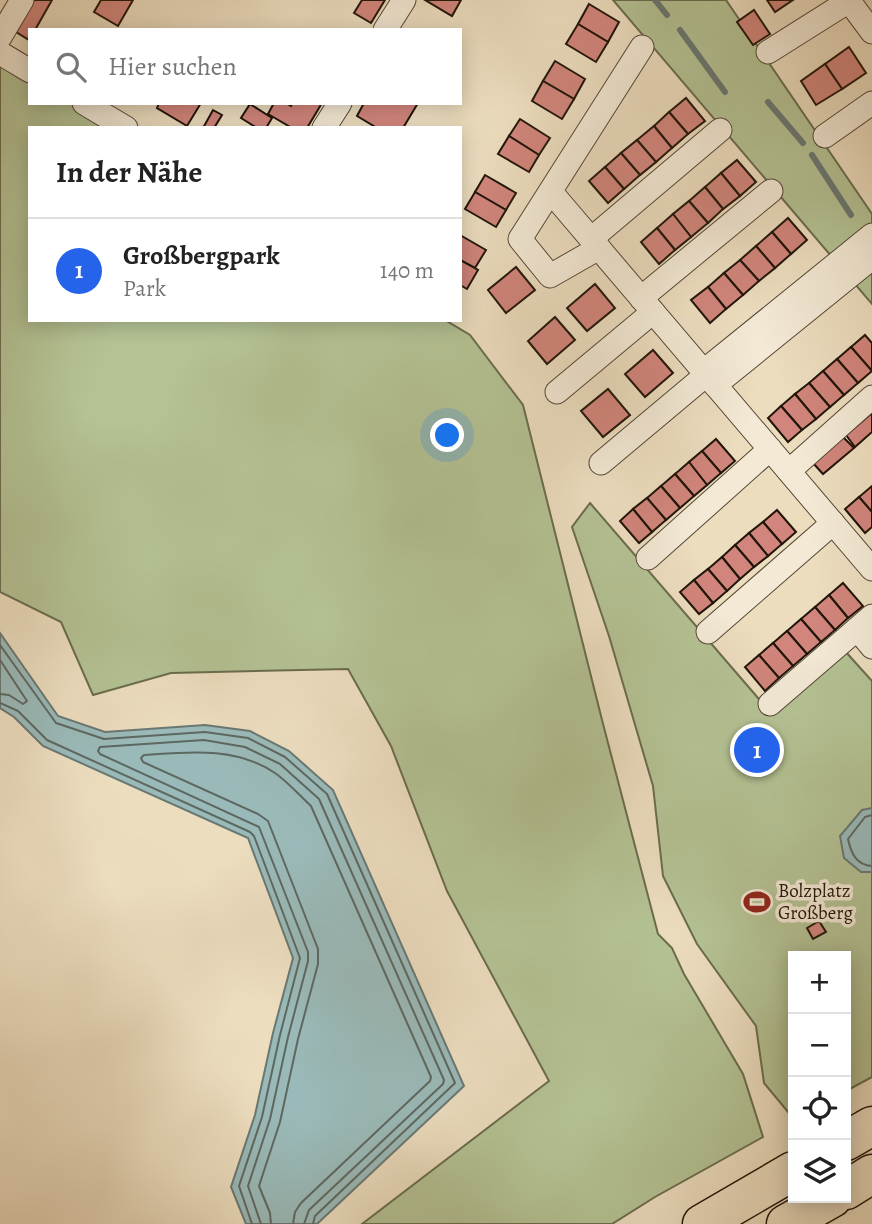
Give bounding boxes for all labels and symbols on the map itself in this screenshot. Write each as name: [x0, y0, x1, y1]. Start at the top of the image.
your location: [430, 418, 464, 452]
pin: 1: [734, 724, 780, 776]
place label: Bolzplatz Großberg: [778, 878, 854, 926]
sports icon: Bolzplatz Großberg: [742, 887, 772, 917]

